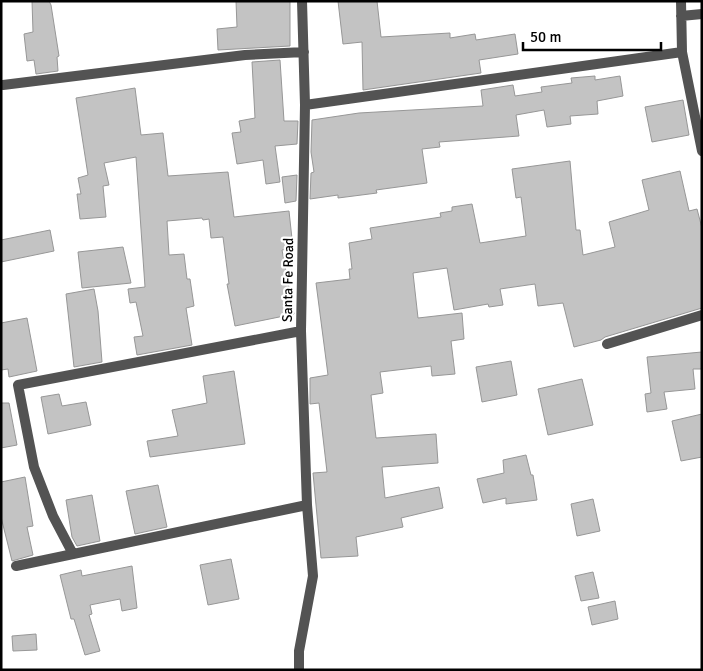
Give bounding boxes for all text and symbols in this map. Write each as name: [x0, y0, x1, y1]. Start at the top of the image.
scale bar: [523, 20, 660, 52]
text: 50 m: [530, 28, 561, 46]
street label: Santa Fe Road: [279, 238, 297, 322]

